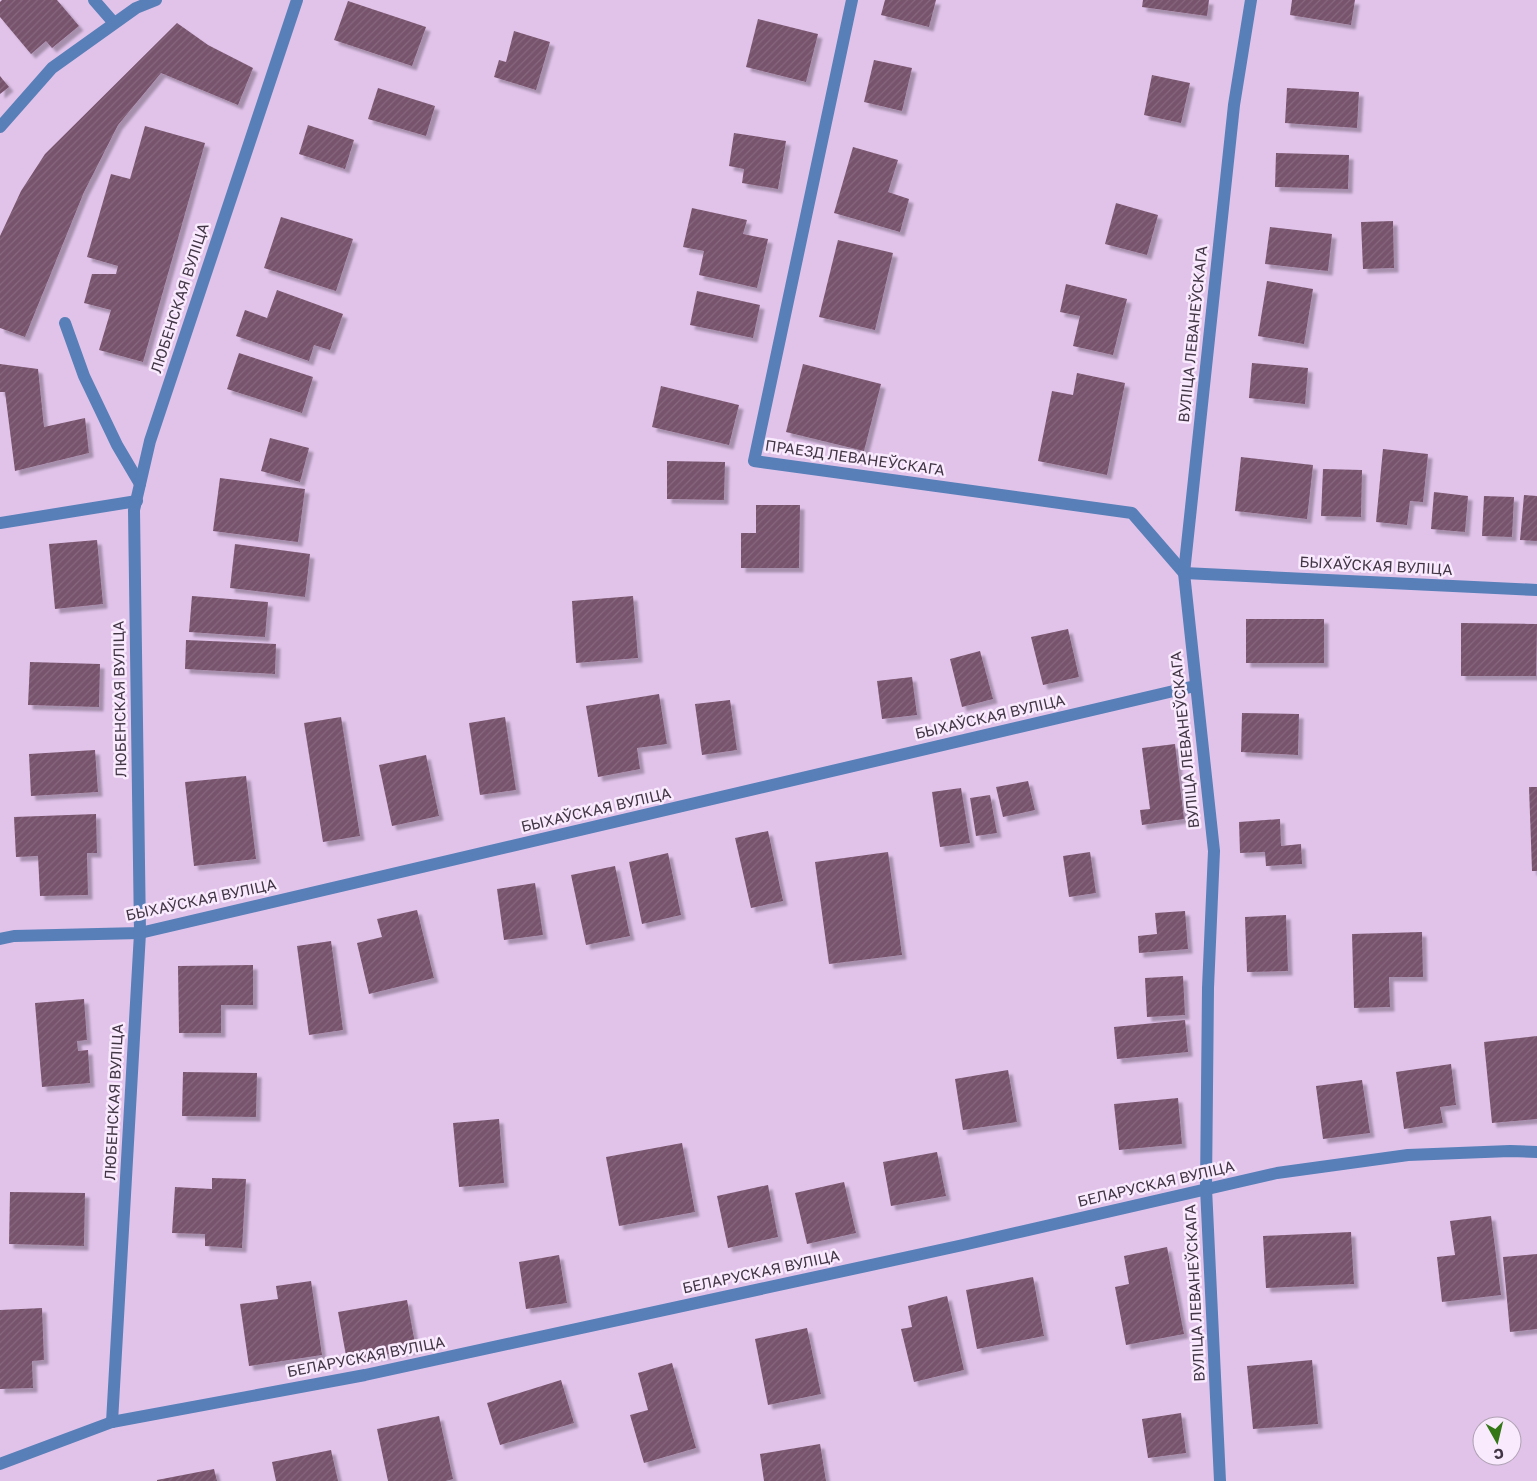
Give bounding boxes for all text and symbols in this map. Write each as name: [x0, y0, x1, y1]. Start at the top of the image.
street label: ЛЮБЕНСКАЯ ВУЛІЦА: [146, 220, 212, 375]
street label: ВУЛІЦА ЛЕВАНЕЎСКАГА: [1174, 245, 1210, 423]
street label: ПРАЕЗД ЛЕВАНЕЎСКАГА: [764, 435, 946, 479]
street label: БЫХАЎСКАЯ ВУЛІЦА: [1299, 552, 1453, 578]
street label: ЛЮБЕНСКАЯ ВУЛІЦА: [109, 621, 129, 777]
street label: ВУЛІЦА ЛЕВАНЕЎСКАГА: [1166, 651, 1202, 829]
street label: БЫХАЎСКАЯ ВУЛІЦА: [913, 690, 1067, 742]
street label: БЫХАЎСКАЯ ВУЛІЦА: [519, 783, 673, 835]
street label: БЫХАЎСКАЯ ВУЛІЦА: [124, 874, 278, 924]
street label: ЛЮБЕНСКАЯ ВУЛІЦА: [100, 1023, 126, 1181]
street label: БЕЛАРУСКАЯ ВУЛІЦА: [1076, 1156, 1236, 1210]
street label: ВУЛІЦА ЛЕВАНЕЎСКАГА: [1180, 1204, 1208, 1382]
street label: БЕЛАРУСКАЯ ВУЛІЦА: [681, 1246, 841, 1296]
street label: БЕЛАРУСКАЯ ВУЛІЦА: [285, 1332, 446, 1380]
north arrow: [1472, 1416, 1522, 1466]
text: С: [1493, 1445, 1505, 1463]

